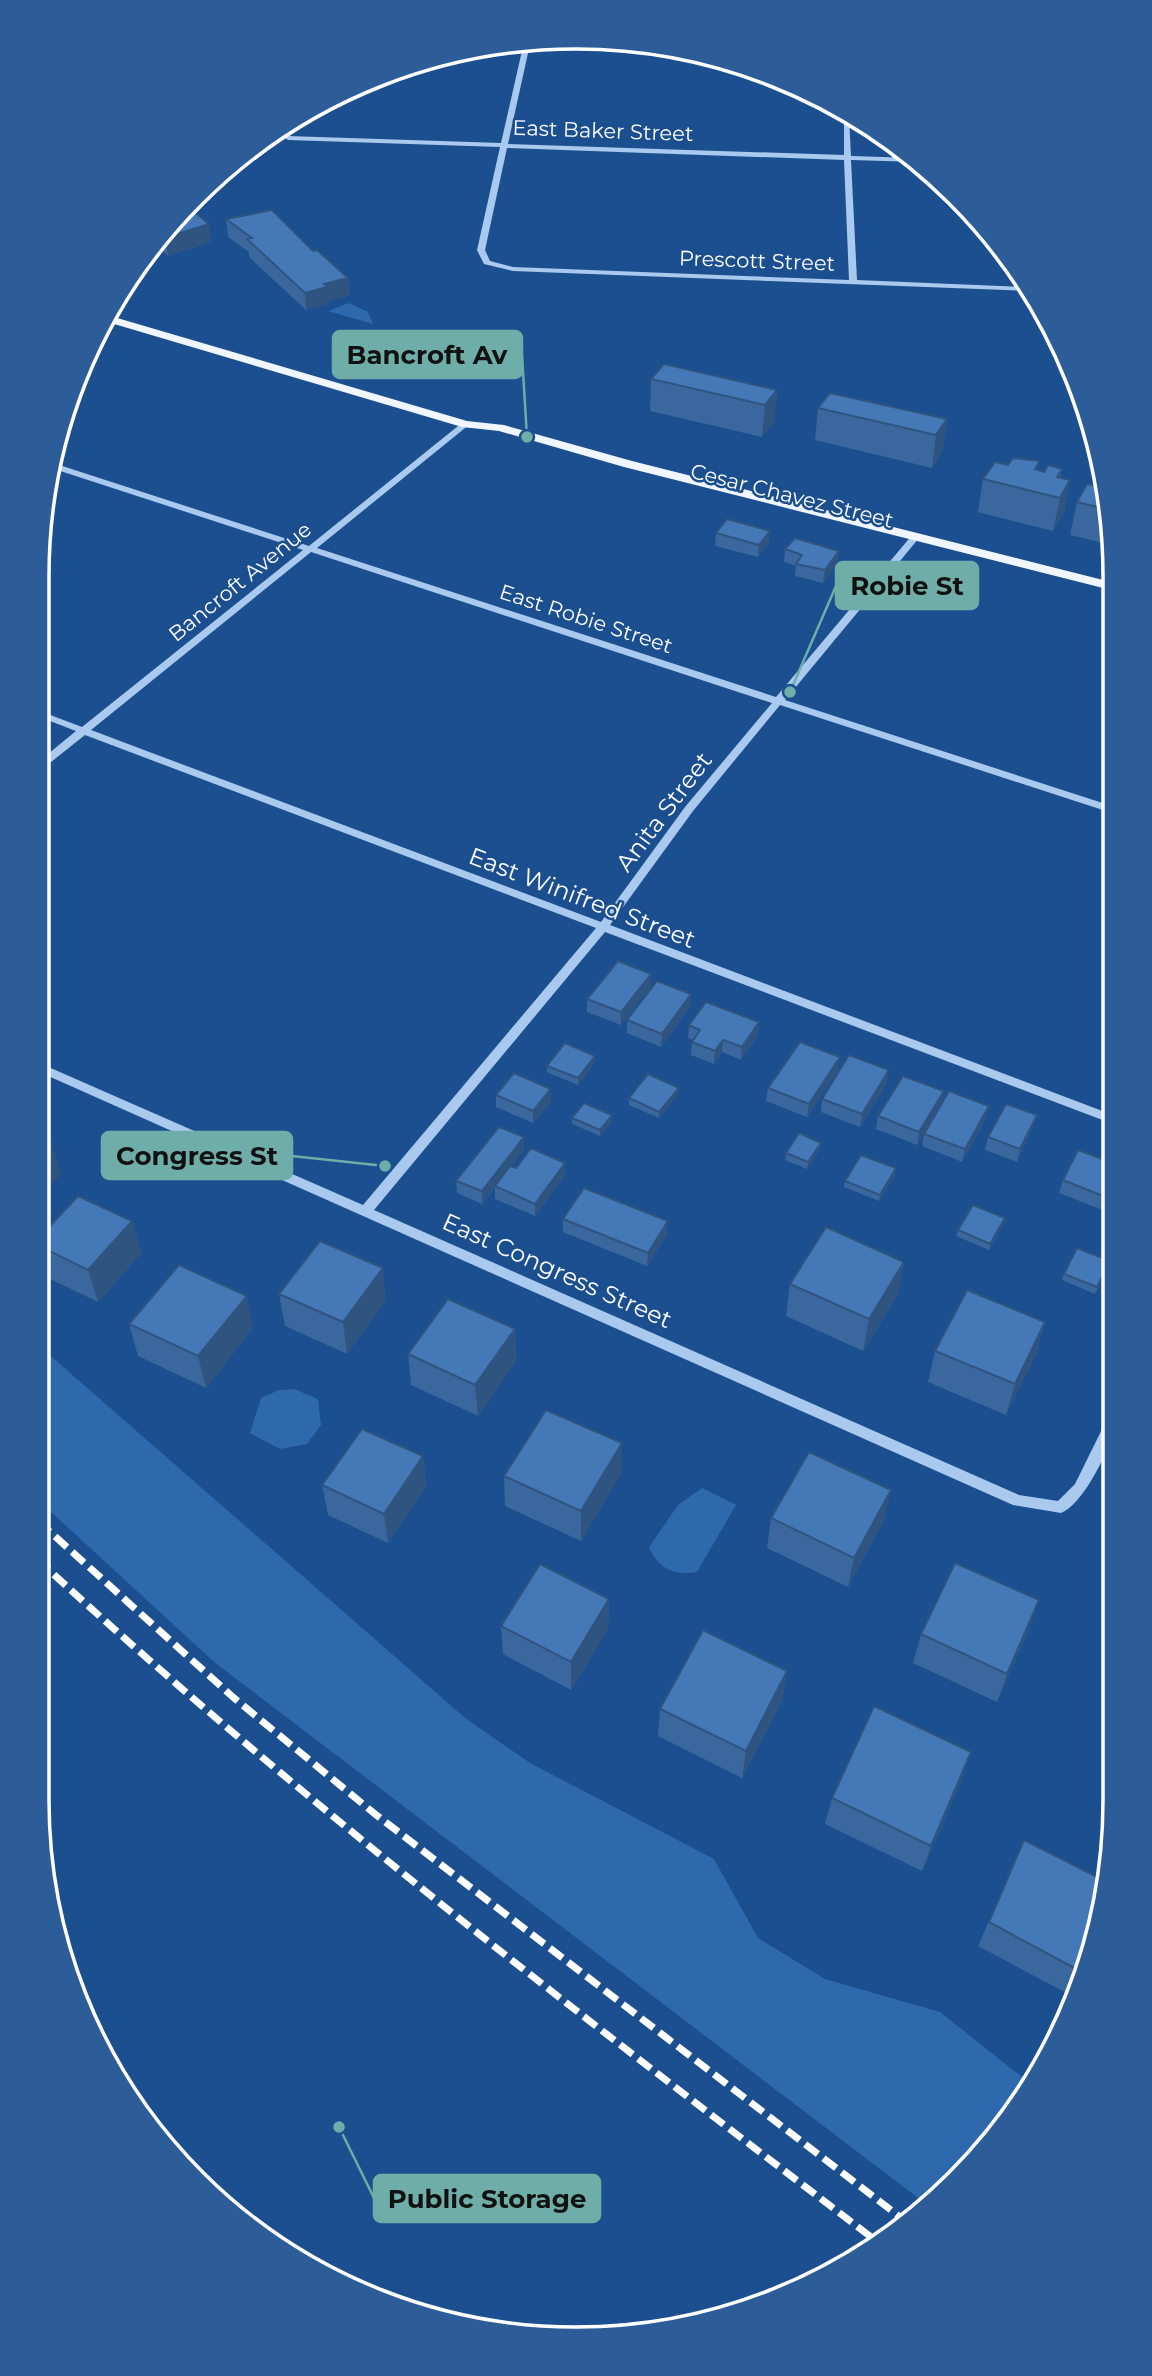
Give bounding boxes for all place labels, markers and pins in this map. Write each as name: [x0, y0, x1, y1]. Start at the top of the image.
callout: Bancroft Av: [333, 331, 522, 378]
callout: Robie St: [836, 562, 978, 609]
callout: Congress St: [102, 1132, 292, 1179]
callout: Public Storage: [374, 2175, 600, 2222]

